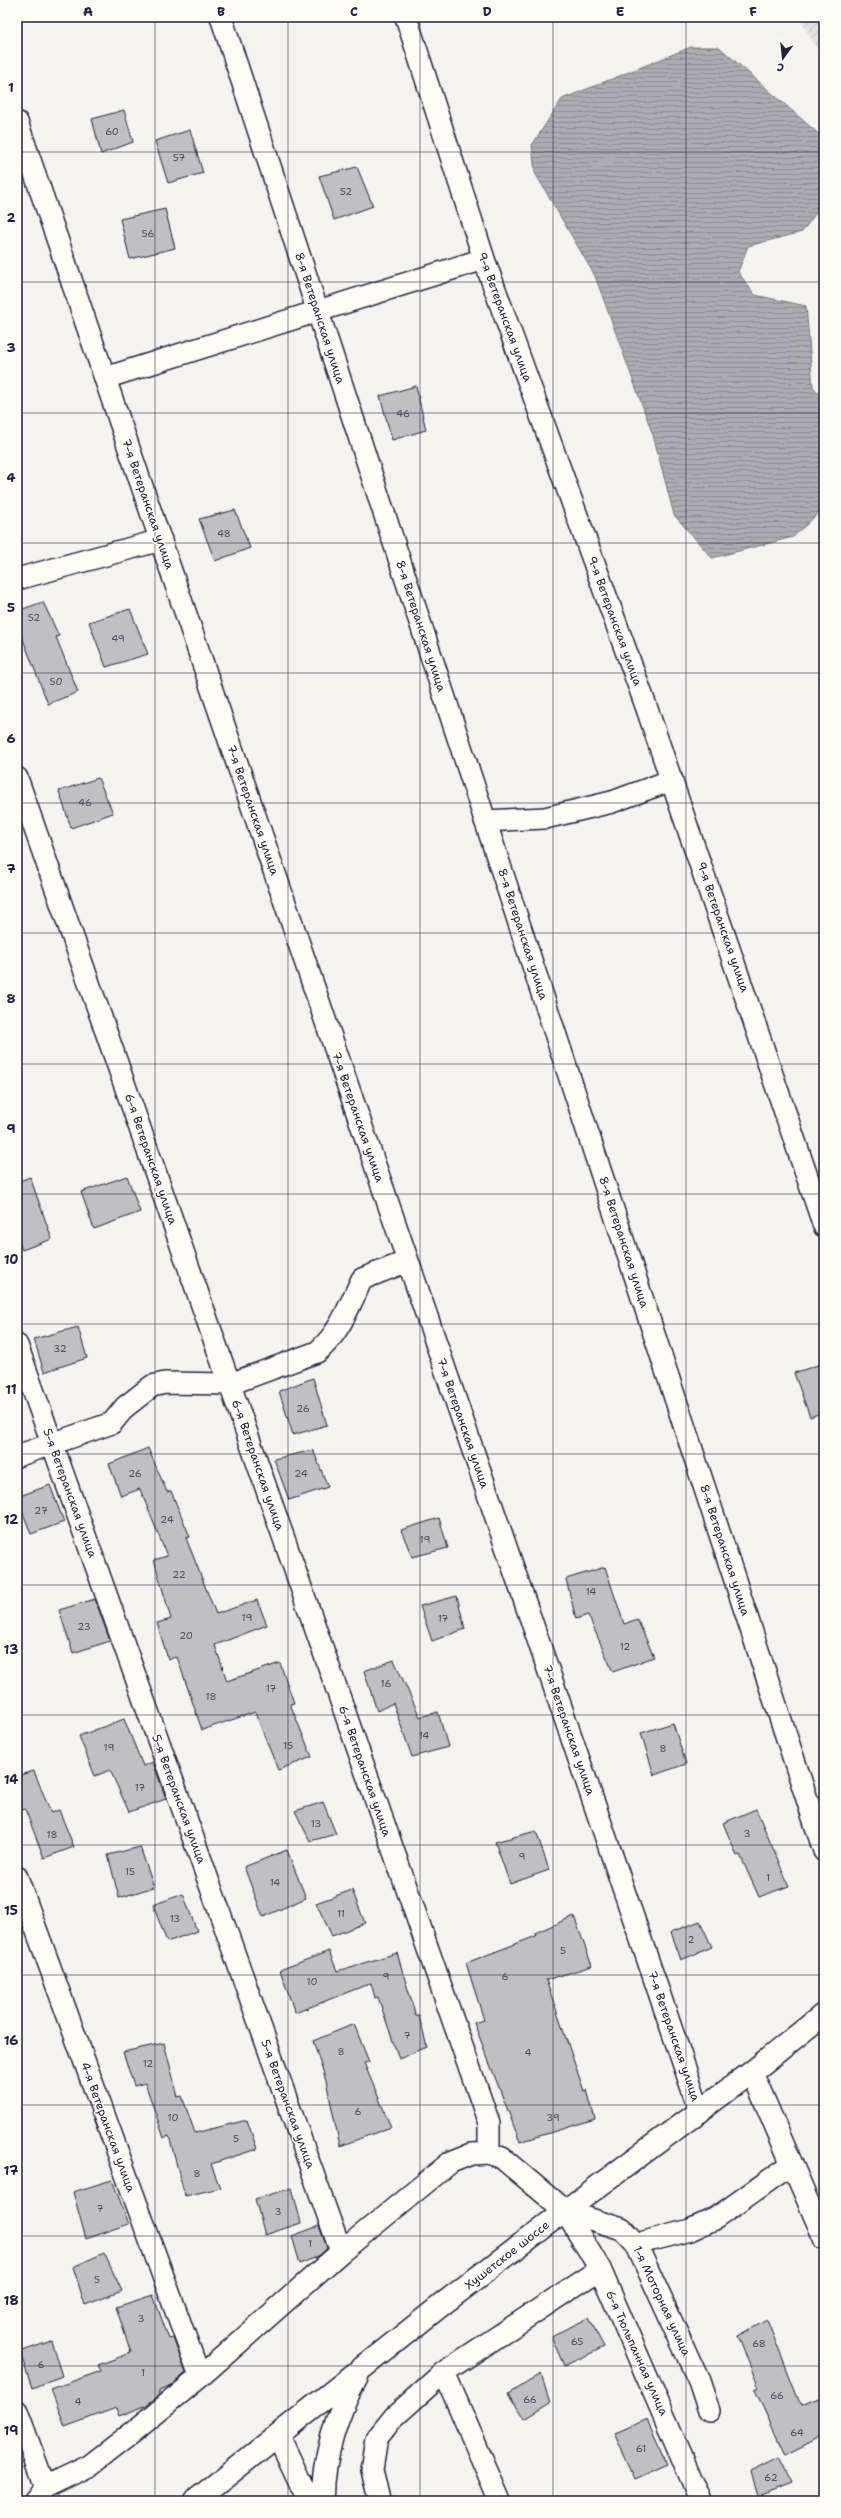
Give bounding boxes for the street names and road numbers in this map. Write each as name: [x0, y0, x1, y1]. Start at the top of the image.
street label: 8-я Ветеранская улица: [291, 250, 349, 386]
street label: 9-я Ветеранская улица: [474, 250, 536, 385]
street label: 7-я Ветеранская улица: [118, 437, 178, 572]
street label: 9-я Ветеранская улица: [584, 554, 646, 689]
street label: 8-я Ветеранская улица: [392, 558, 450, 694]
street label: 7-я Ветеранская улица: [223, 743, 283, 878]
street label: 9-я Ветеранская улица: [693, 860, 753, 995]
street label: 8-я Ветеранская улица: [494, 866, 552, 1002]
street label: 7-я Ветеранская улица: [328, 1050, 388, 1185]
street label: 6-я Ветеранская улица: [121, 1091, 181, 1227]
street label: 8-я Ветеранская улица: [595, 1174, 653, 1310]
street label: 7-я Ветеранская улица: [433, 1356, 493, 1491]
street label: 6-я Ветеранская улица: [228, 1397, 288, 1533]
street label: 5-я Ветеранская улица: [39, 1426, 101, 1560]
street label: 8-я Ветеранская улица: [696, 1482, 754, 1618]
street label: 7-я Ветеранская улица: [539, 1663, 599, 1798]
street label: 6-я Ветеранская улица: [335, 1703, 395, 1839]
street label: 5-я Ветеранская улица: [148, 1732, 210, 1866]
street label: 7-я Ветеранская улица: [644, 1969, 704, 2104]
street label: 5-я Ветеранская улица: [257, 2037, 319, 2171]
street label: 4-я Ветеранская улица: [77, 2060, 139, 2195]
street label: Хушетское шоссе: [461, 2217, 553, 2293]
street label: 1-я Моторная улица: [629, 2243, 695, 2359]
street label: 6-я Тюльпанная улица: [602, 2288, 672, 2419]

